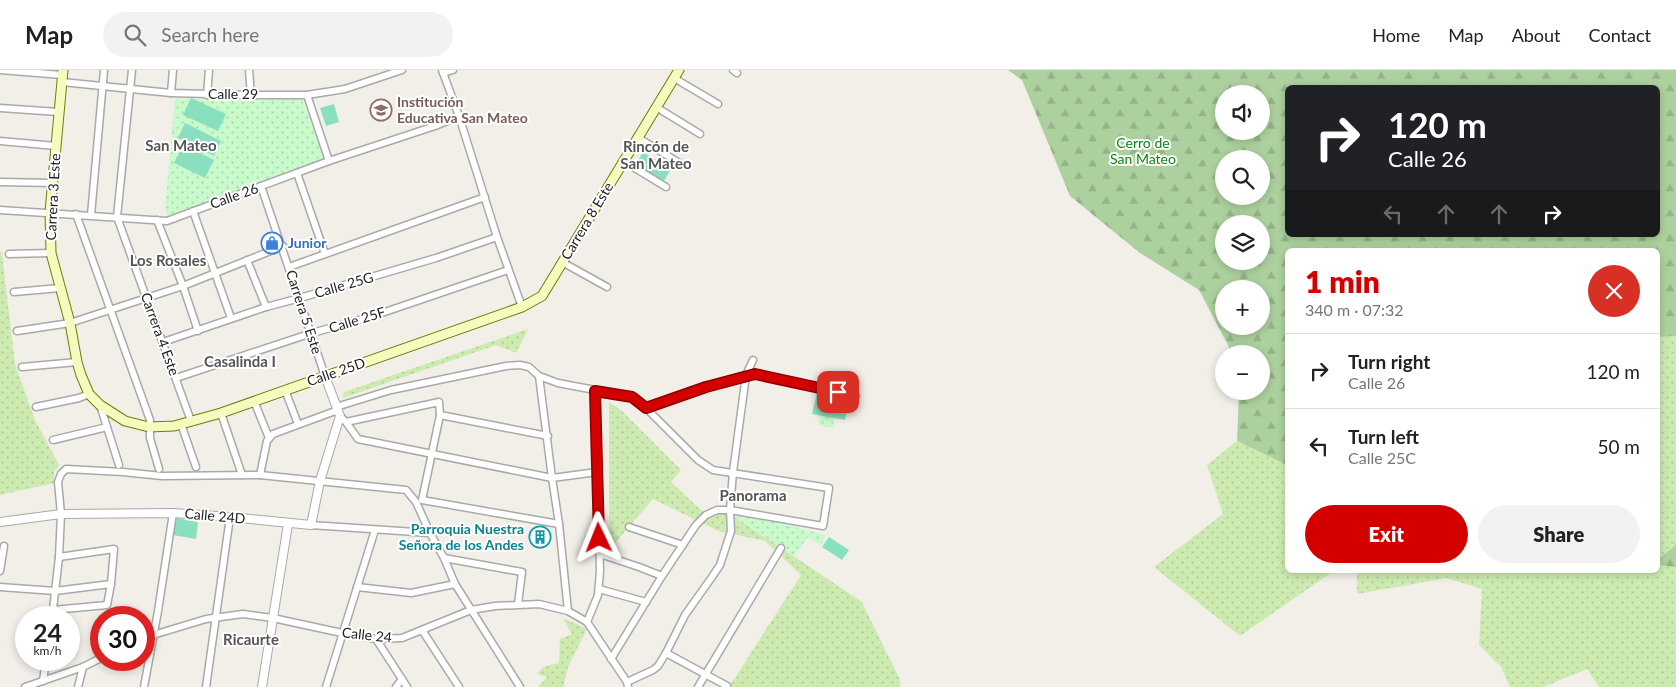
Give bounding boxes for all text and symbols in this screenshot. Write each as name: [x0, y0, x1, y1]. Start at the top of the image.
search box: [103, 12, 453, 57]
text: Map: [25, 20, 73, 49]
icon: search: [121, 21, 149, 49]
text: Search here: [161, 23, 259, 46]
text: Home: [1372, 24, 1420, 46]
text: Map: [1448, 24, 1484, 46]
text: About: [1512, 24, 1561, 46]
text: Contact: [1589, 24, 1651, 46]
street label: Calle 29: [208, 85, 258, 102]
map controls: [1215, 85, 1270, 400]
button: sound: [1215, 85, 1270, 140]
place label: Institución Educativa San Mateo: [397, 93, 528, 126]
school or university icon: Institución Educativa San Mateo: [369, 98, 393, 122]
text: 120 m: [1388, 103, 1487, 145]
icon: right: [1305, 105, 1370, 170]
park label: Cerro de San Mateo: [1110, 134, 1176, 167]
district label: San Mateo: [145, 136, 217, 154]
district label: Rincón de San Mateo: [620, 137, 692, 172]
text: Calle 26: [1388, 145, 1467, 172]
button: search: [1215, 150, 1270, 205]
street label: Carrera 3 Este: [42, 153, 63, 241]
street label: Calle 26: [207, 179, 260, 212]
street label: Carrera 8 Este: [557, 179, 616, 263]
icon: left: [1379, 200, 1407, 228]
icon: ahead: [1432, 200, 1460, 228]
icon: ahead: [1485, 200, 1513, 228]
icon: right: [1538, 200, 1566, 228]
button: layers: [1215, 215, 1270, 270]
shop icon: Junior: [260, 231, 284, 255]
place label: Junior: [288, 234, 327, 251]
district label: Los Rosales: [130, 251, 207, 269]
text: 1 min: [1305, 263, 1380, 299]
button: close: [1588, 265, 1640, 317]
street label: Carrera 5 Este: [283, 268, 326, 356]
street label: Calle 25G: [313, 268, 375, 301]
button: +: [1215, 280, 1270, 335]
street label: Carrera 4 Este: [138, 290, 183, 378]
text: 340 m · 07:32: [1305, 300, 1404, 319]
street label: Calle 25F: [327, 303, 387, 336]
button: −: [1215, 345, 1270, 400]
text: Turn right: [1348, 350, 1430, 373]
district label: Casalinda I: [204, 352, 276, 370]
street label: Calle 25D: [304, 354, 367, 389]
icon: right: [1305, 357, 1333, 385]
text: 120 m: [1586, 360, 1640, 383]
pin: [817, 371, 859, 413]
text: Calle 26: [1348, 373, 1405, 392]
icon: arrive: [824, 378, 852, 406]
text: Turn left: [1348, 425, 1419, 448]
icon: left: [1305, 432, 1333, 460]
text: 50 m: [1597, 435, 1640, 458]
text: Calle 25C: [1348, 448, 1416, 467]
district label: Panorama: [719, 486, 787, 504]
street label: Calle 24D: [184, 504, 246, 527]
button: Exit: [1305, 505, 1468, 563]
button: Share: [1478, 505, 1640, 563]
position arrow: [572, 511, 624, 563]
place label: Parroquia Nuestra Señora de los Andes: [399, 520, 524, 553]
building icon: Parroquia Nuestra Señora de los Andes: [528, 525, 552, 549]
speed limit sign: 30: [90, 606, 155, 671]
text: 24: [33, 617, 62, 647]
street label: Calle 24: [341, 623, 393, 646]
district label: Ricaurte: [223, 630, 279, 648]
text: km/h: [33, 643, 62, 658]

